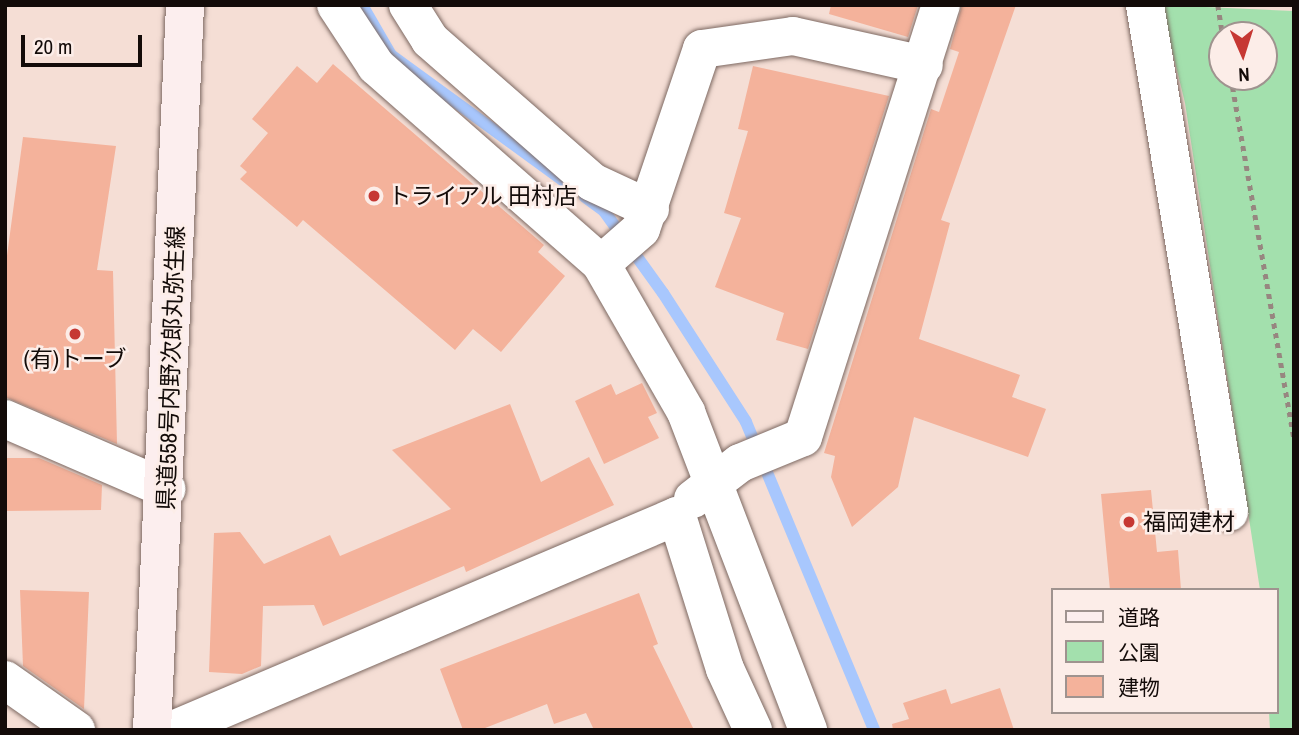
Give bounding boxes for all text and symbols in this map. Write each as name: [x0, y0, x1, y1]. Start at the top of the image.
scale bar: [24, 21, 145, 65]
north arrow: [1208, 21, 1278, 91]
text: 20 m: [34, 32, 72, 61]
text: N: [1238, 62, 1250, 88]
place label: トライアル 田村店: [388, 182, 577, 210]
marker: トライアル 田村店: [366, 188, 382, 204]
street label: 県道558号内野次郎丸弥生線: [152, 225, 190, 511]
marker: (有)トーブ: [67, 326, 83, 342]
place label: (有)トーブ: [23, 345, 127, 373]
place label: 福岡建材: [1143, 508, 1235, 536]
marker: 福岡建材: [1121, 514, 1137, 530]
legend: [1050, 588, 1278, 714]
text: 道路: [1118, 603, 1160, 632]
text: 公園: [1118, 638, 1160, 667]
text: 建物: [1118, 673, 1160, 702]

